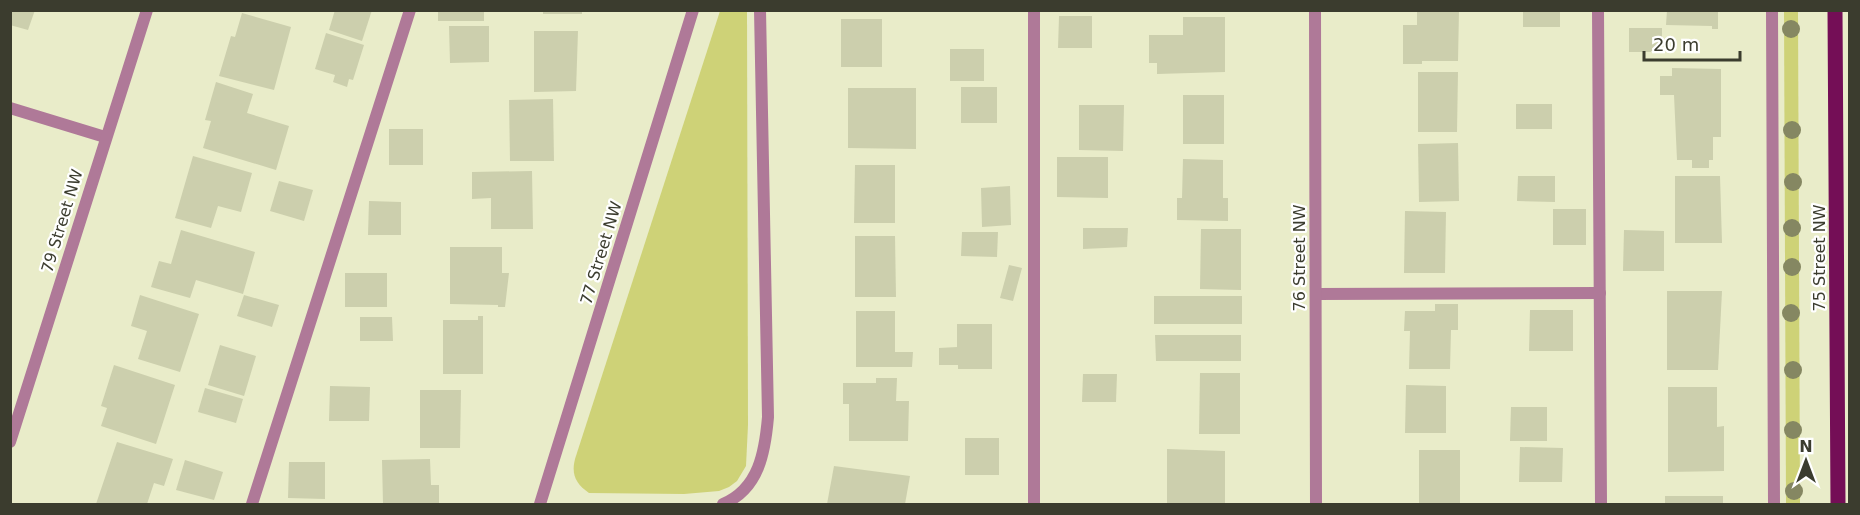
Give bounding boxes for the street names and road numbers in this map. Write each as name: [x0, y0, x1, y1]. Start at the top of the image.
street label: 79 Street NW: [37, 167, 87, 275]
street label: 77 Street NW: [576, 199, 626, 307]
street label: 76 Street NW: [1290, 204, 1309, 311]
street label: 75 Street NW: [1810, 204, 1829, 311]

